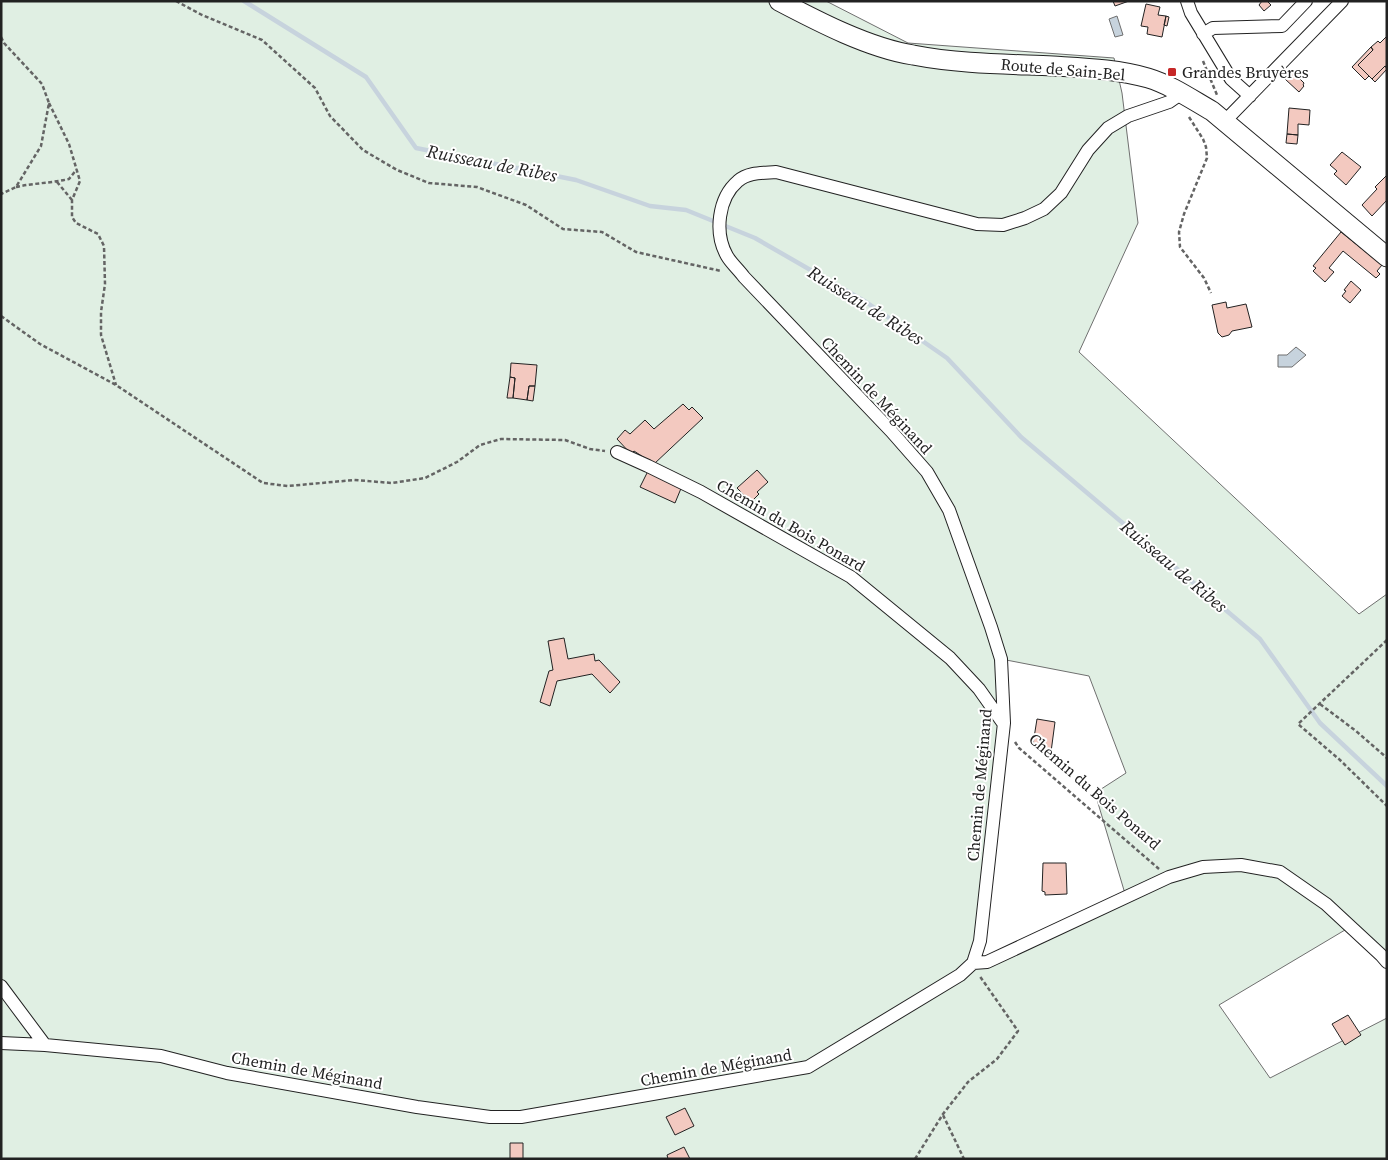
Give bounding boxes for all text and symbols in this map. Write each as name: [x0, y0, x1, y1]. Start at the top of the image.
street label: Route de Sain-Bel: [1000, 53, 1126, 85]
place label: Grandes Bruyères: [1182, 61, 1309, 83]
marker: Grandes Bruyères: [1166, 66, 1178, 78]
water label: Ruisseau de Ribes: [424, 138, 560, 188]
water label: Ruisseau de Ribes: [803, 259, 929, 351]
street label: Chemin de Méginand: [817, 331, 937, 459]
street label: Chemin du Bois Ponard: [713, 473, 869, 577]
water label: Ruisseau de Ribes: [1115, 513, 1233, 618]
street label: Chemin de Méginand: [961, 708, 997, 862]
street label: Chemin du Bois Ponard: [1024, 728, 1166, 854]
street label: Chemin de Méginand: [639, 1043, 793, 1091]
street label: Chemin de Méginand: [230, 1046, 384, 1094]

